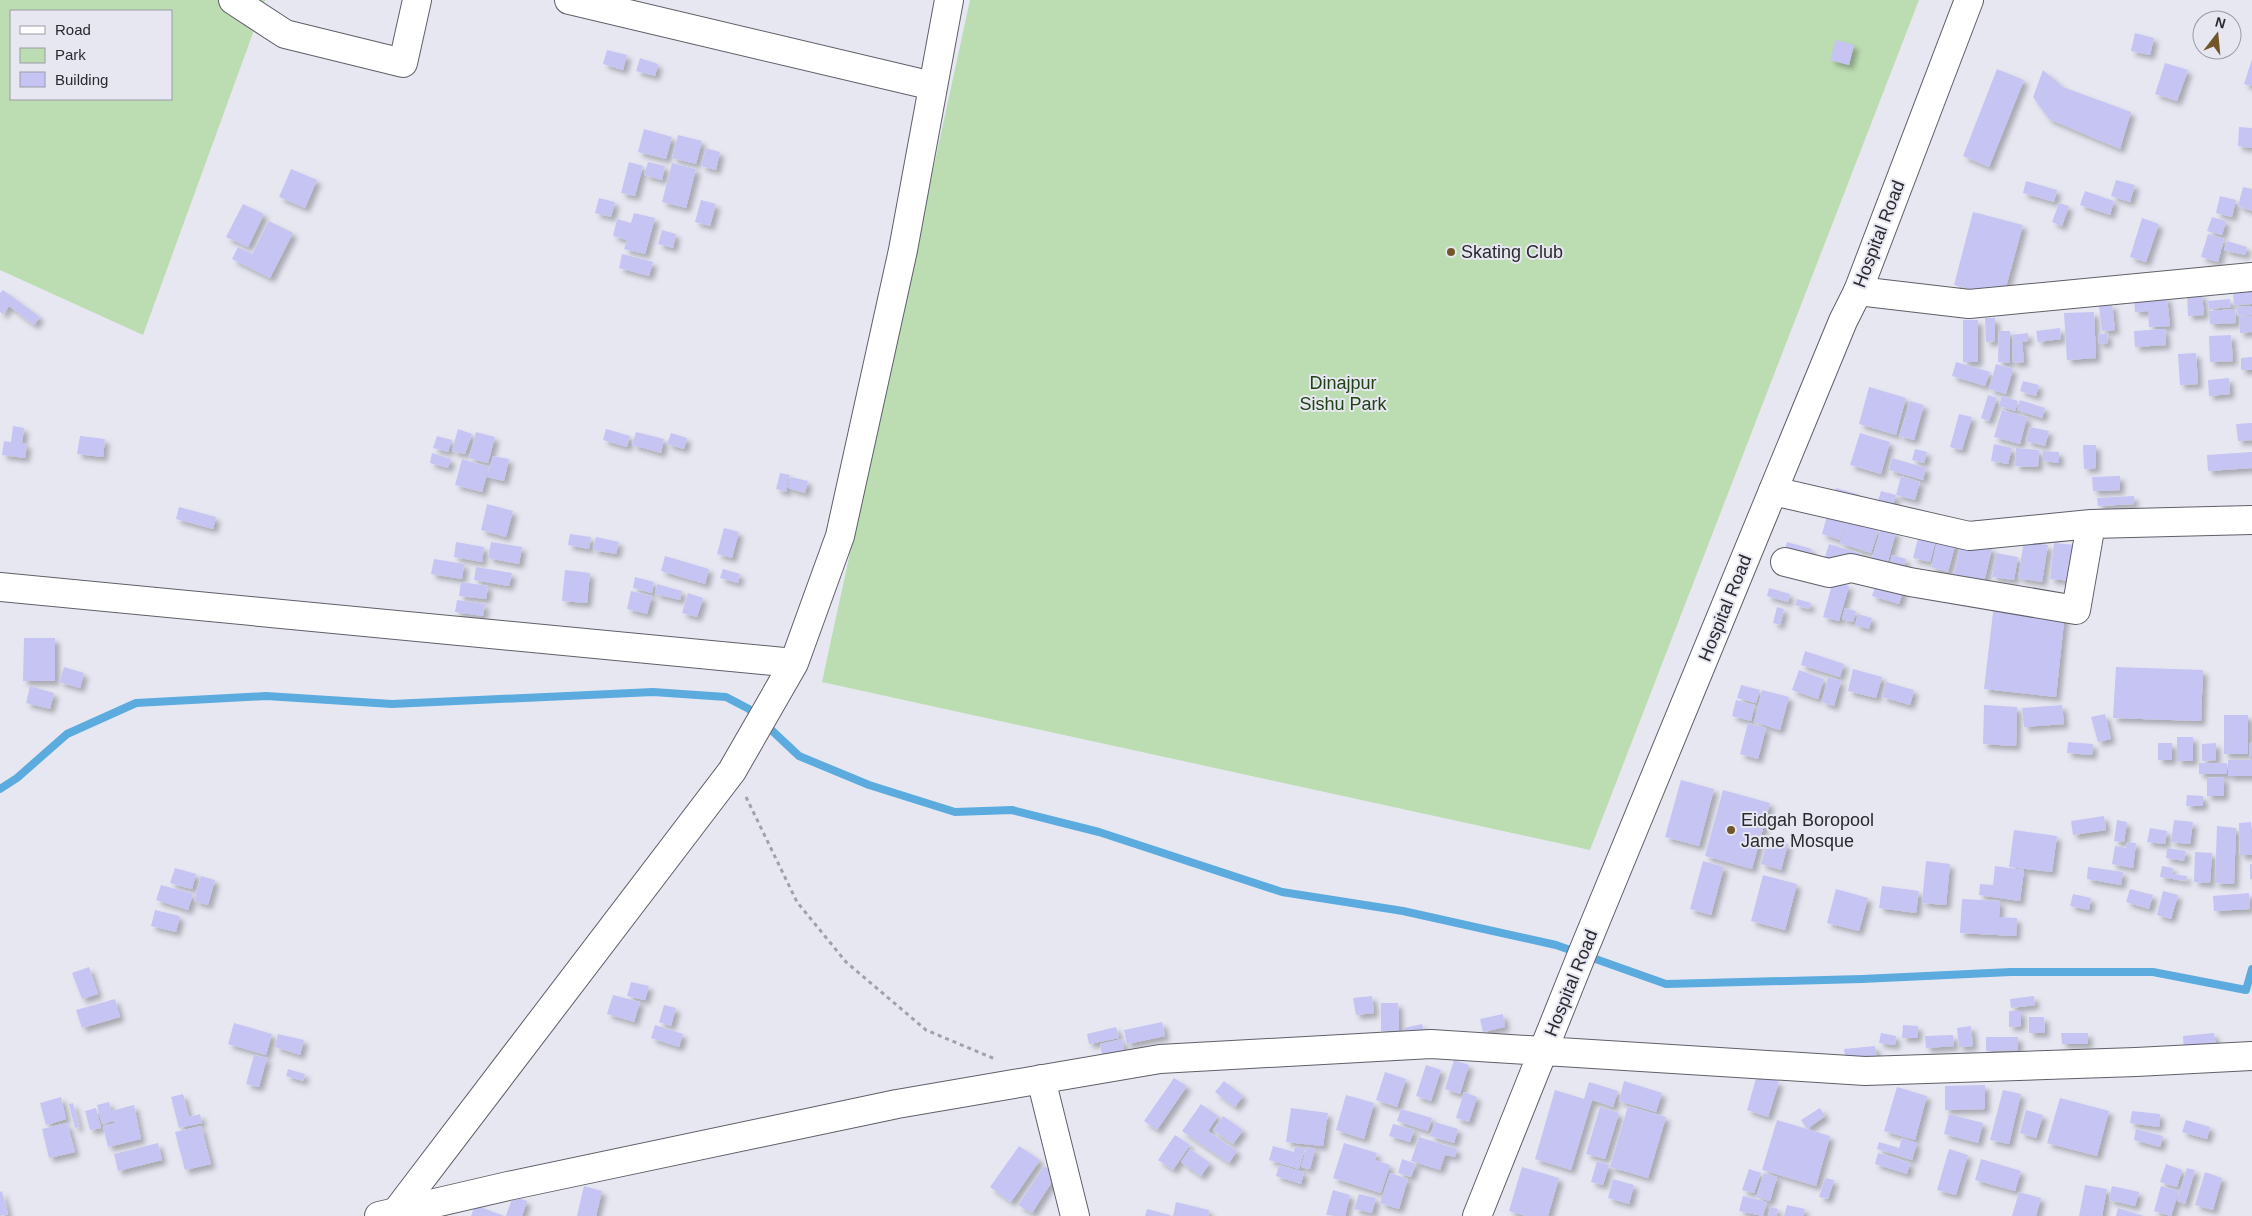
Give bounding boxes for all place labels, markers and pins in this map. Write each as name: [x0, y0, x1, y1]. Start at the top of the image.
place label: Skating Club: [1461, 242, 1563, 262]
marker: Skating Club: [1445, 246, 1457, 258]
place label: Eidgah Boropool Jame Mosque: [1741, 810, 1874, 851]
marker: Eidgah Boropool Jame Mosque: [1725, 824, 1737, 836]

